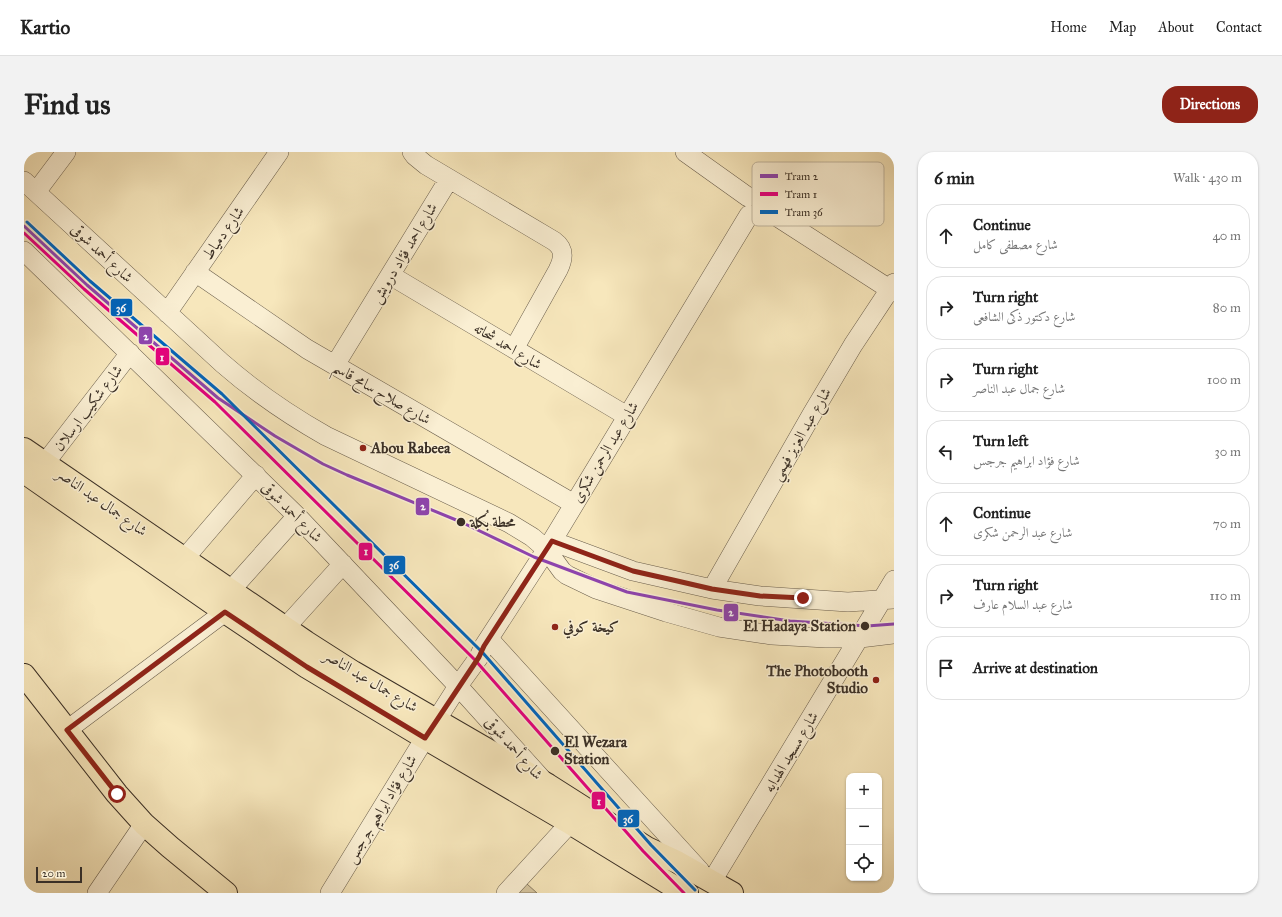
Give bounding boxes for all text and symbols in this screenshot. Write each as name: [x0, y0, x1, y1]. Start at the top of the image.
text: Kartio: [20, 16, 70, 39]
text: Home: [1050, 19, 1087, 36]
text: Map: [1109, 19, 1136, 36]
text: About: [1158, 19, 1194, 36]
text: Contact: [1216, 19, 1262, 36]
button: Directions: [1162, 86, 1258, 123]
text: Find us: [24, 87, 110, 122]
legend: [752, 162, 884, 226]
text: 6 min: [934, 168, 975, 189]
text: Tram 2: [785, 170, 819, 183]
text: Walk · 430 m: [1173, 170, 1242, 186]
text: Tram 1: [785, 188, 817, 201]
street label: شارع احمد فؤاد درويش: [367, 199, 445, 309]
street label: شارع دمياط: [198, 203, 251, 265]
text: Tram 36: [785, 206, 823, 219]
text: Continue: [973, 216, 1031, 234]
street label: شارع أحمد شوقى: [64, 218, 138, 289]
icon: ahead: [935, 225, 957, 247]
text: 40 m: [1212, 228, 1241, 244]
text: شارع مصطفى كامل: [973, 237, 1058, 253]
text: Turn right: [973, 288, 1038, 306]
icon: right: [935, 297, 957, 319]
line badge: 36: [110, 298, 133, 317]
text: 80 m: [1213, 300, 1241, 316]
text: 36: [116, 302, 127, 316]
text: شارع دكتور ذكى الشافعى: [973, 309, 1076, 325]
street label: شارع احمد شحاته: [469, 319, 545, 377]
line badge: 2: [138, 326, 153, 345]
text: 2: [143, 330, 149, 343]
line badge: 1: [155, 347, 170, 366]
text: 1: [160, 351, 165, 364]
street label: شارع صلاح سامح قاسم: [327, 358, 434, 433]
text: Turn right: [973, 360, 1038, 378]
street label: شارع شكيب ارسلان: [50, 361, 130, 457]
icon: right: [935, 369, 957, 391]
text: 100 m: [1207, 372, 1241, 388]
text: شارع جمال عبد الناصر: [973, 381, 1065, 397]
street label: شارع عبد العزيز فهمي: [767, 384, 839, 486]
street label: شارع عبد الرحمن شكرى: [568, 398, 646, 508]
text: Turn left: [973, 432, 1029, 450]
place label: Abou Rabeea: [370, 439, 451, 457]
icon: left: [935, 441, 957, 463]
marker: Abou Rabeea: [358, 443, 368, 453]
text: 30 m: [1215, 444, 1241, 460]
text: شارع فؤاد ابراهيم جرجس: [973, 453, 1080, 469]
street label: شارع جمال عبد الناصر: [49, 463, 151, 543]
street label: شارع أحمد شوقى: [255, 476, 328, 549]
line badge: 2: [415, 497, 430, 516]
text: 2: [420, 500, 426, 513]
text: Continue: [973, 504, 1031, 522]
place label: محطة بُكلة: [469, 509, 516, 531]
icon: ahead: [935, 513, 957, 535]
marker: محطة بُكلة: [455, 516, 467, 528]
text: 70 m: [1213, 516, 1241, 532]
text: شارع عبد الرحمن شكرى: [973, 525, 1072, 541]
line badge: 1: [358, 542, 373, 561]
text: 1: [364, 545, 369, 558]
line badge: 36: [383, 555, 406, 575]
text: 36: [389, 559, 400, 573]
text: Turn right: [973, 576, 1038, 594]
icon: right: [935, 585, 957, 607]
text: 110 m: [1209, 588, 1241, 604]
route end: [794, 589, 812, 607]
text: شارع عبد السلام عارف: [973, 597, 1073, 613]
line badge: 2: [723, 603, 739, 622]
text: 2: [728, 606, 734, 619]
place label: El Hadaya Station: [743, 617, 857, 636]
place label: كيخة كوفي: [562, 618, 619, 639]
marker: El Hadaya Station: [859, 620, 871, 632]
marker: كيخة كوفي: [550, 622, 560, 632]
street label: شارع جمال عبد الناصر: [317, 645, 421, 720]
icon: arrive: [935, 657, 957, 679]
text: Arrive at destination: [973, 659, 1098, 677]
place label: The Photobooth Studio: [765, 662, 869, 697]
marker: The Photobooth Studio: [871, 675, 881, 685]
street label: شارع مسجد الهدايه: [760, 708, 826, 798]
street label: شارع أحمد شوقى: [478, 712, 548, 786]
place label: El Wezara Station: [564, 733, 628, 768]
marker: El Wezara Station: [549, 745, 561, 757]
street label: شارع فؤاد ابراهيم جرجس: [342, 752, 426, 870]
map controls: [846, 773, 882, 881]
button: +: [846, 773, 882, 809]
route start: [108, 785, 126, 803]
line badge: 1: [591, 791, 606, 810]
text: 1: [597, 795, 602, 808]
line badge: 36: [617, 809, 640, 828]
button: −: [846, 809, 882, 845]
text: 36: [623, 813, 634, 827]
button: locate: [846, 845, 882, 881]
scale bar: [36, 865, 82, 884]
text: 20 m: [42, 867, 65, 880]

